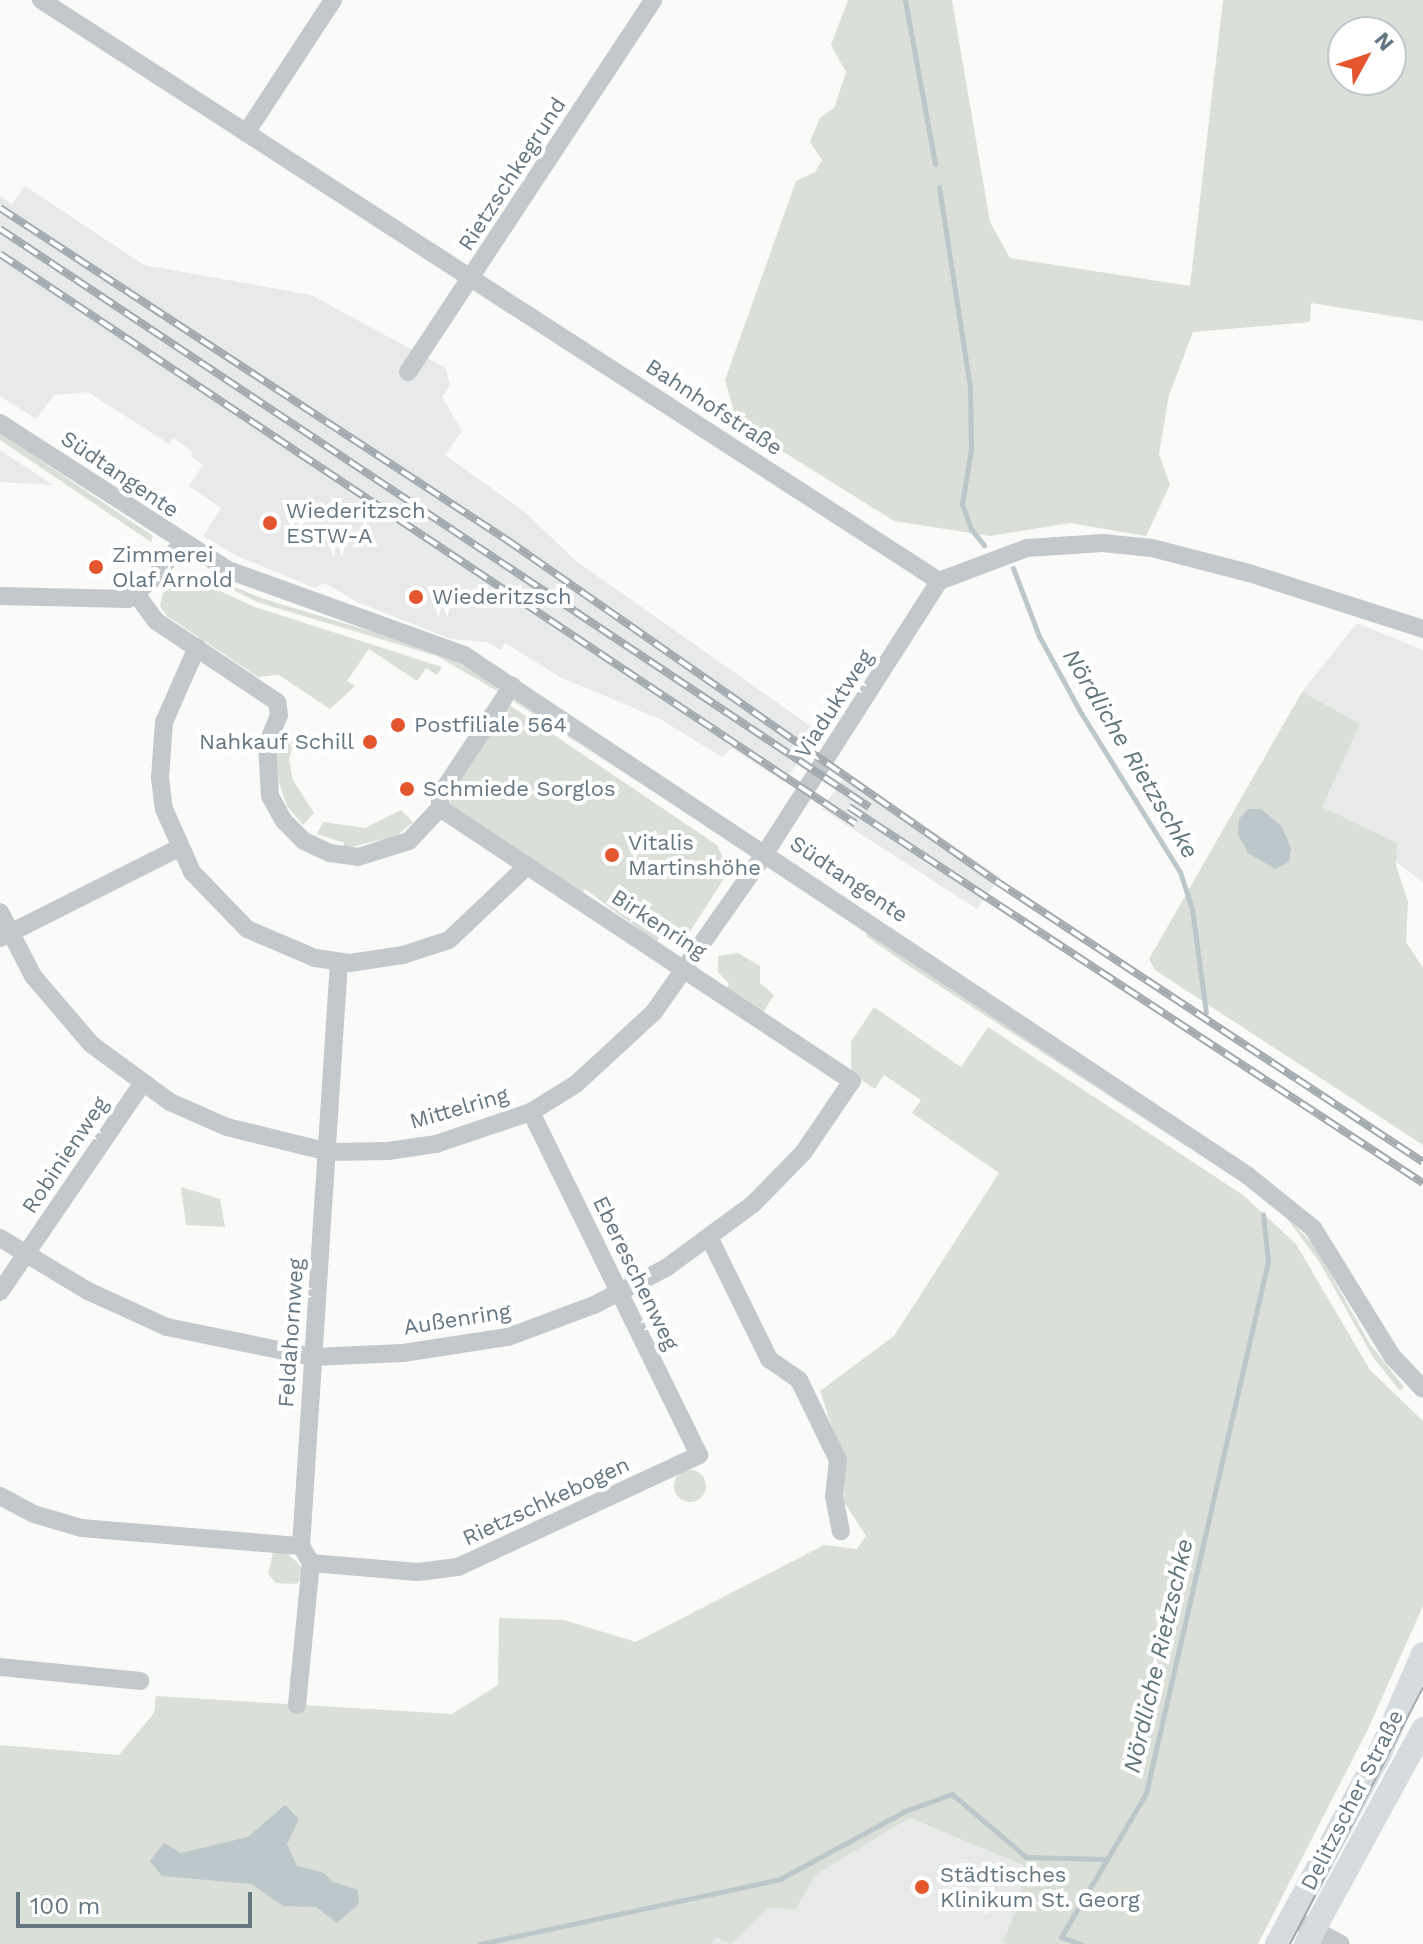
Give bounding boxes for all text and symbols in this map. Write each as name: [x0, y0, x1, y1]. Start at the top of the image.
north arrow: [1327, 16, 1407, 96]
text: N: [1369, 27, 1399, 56]
street label: Rietzschkegrund: [453, 92, 571, 256]
street label: Bahnhofstraße: [641, 353, 787, 461]
street label: Südtangente: [56, 425, 184, 523]
place label: Wiederitzsch ESTW-A: [286, 497, 426, 548]
marker: Wiederitzsch ESTW-A: [261, 514, 279, 532]
place label: Zimmerei Olaf Arnold: [112, 541, 235, 592]
marker: Zimmerei Olaf Arnold: [87, 558, 105, 576]
place label: Wiederitzsch: [432, 584, 572, 610]
marker: Wiederitzsch: [407, 588, 425, 606]
water label: Nördliche Rietzschke: [1056, 644, 1204, 864]
street label: Viaduktweg: [789, 645, 879, 763]
place label: Postfiliale 564: [414, 712, 567, 738]
marker: Postfiliale 564: [389, 716, 407, 734]
place label: Nahkauf Schill: [198, 729, 354, 755]
marker: Nahkauf Schill: [361, 733, 379, 751]
place label: Schmiede Sorglos: [423, 776, 615, 802]
marker: Schmiede Sorglos: [398, 780, 416, 798]
place label: Vitalis Martinshöhe: [628, 829, 761, 880]
street label: Südtangente: [785, 830, 913, 928]
marker: Vitalis Martinshöhe: [603, 846, 621, 864]
street label: Birkenring: [607, 884, 711, 964]
street label: Mittelring: [407, 1081, 511, 1135]
street label: Robinienweg: [16, 1092, 114, 1218]
street label: Ebereschenweg: [587, 1192, 685, 1354]
street label: Feldahornweg: [273, 1257, 309, 1409]
street label: Außenring: [402, 1298, 512, 1340]
street label: Rietzschkebogen: [458, 1451, 634, 1551]
water label: Nördliche Rietzschke: [1118, 1536, 1200, 1776]
street label: Delitzscher Straße: [1295, 1705, 1409, 1895]
place label: Städtisches Klinikum St. Georg: [940, 1861, 1140, 1912]
scale bar: [20, 1876, 256, 1926]
marker: Städtisches Klinikum St. Georg: [911, 1876, 933, 1898]
text: 100 m: [30, 1892, 100, 1920]

